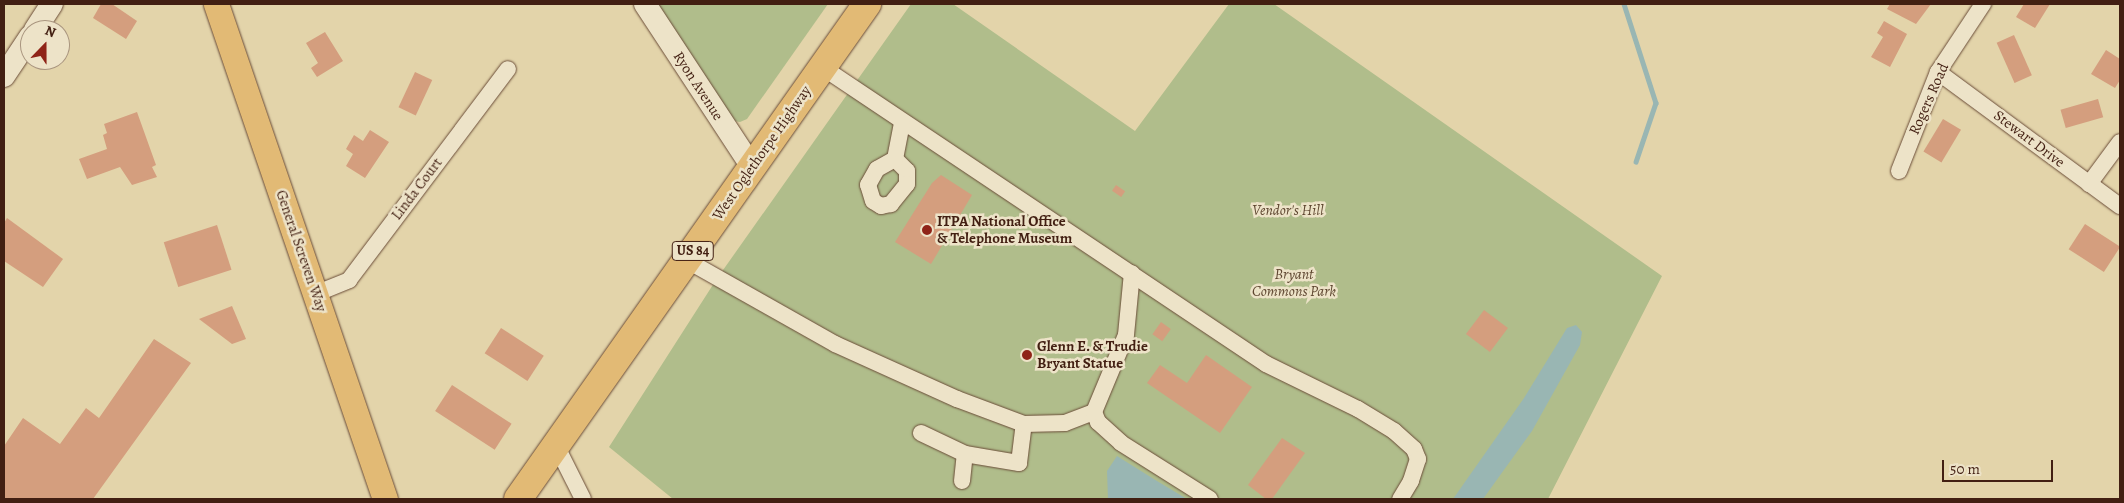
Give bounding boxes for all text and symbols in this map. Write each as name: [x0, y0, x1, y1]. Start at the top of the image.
north arrow: [20, 20, 70, 70]
text: N: [42, 21, 59, 42]
street label: Ryon Avenue: [669, 48, 727, 124]
street label: Rogers Road: [1905, 60, 1953, 138]
street label: West Oglethorpe Highway: [709, 82, 815, 224]
street label: Stewart Drive: [1990, 106, 2068, 172]
street label: Linda Court: [388, 154, 446, 224]
street label: General Screven Way: [272, 188, 330, 314]
park label: Vendor's Hill: [1252, 202, 1324, 220]
place label: ITPA National Office & Telephone Museum: [937, 212, 1072, 247]
marker: ITPA National Office & Telephone Museum: [921, 224, 933, 236]
road number: US 84: [672, 240, 714, 262]
park label: Bryant Commons Park: [1252, 265, 1336, 300]
place label: Glenn E. & Trudie Bryant Statue: [1037, 337, 1148, 372]
marker: Glenn E. & Trudie Bryant Statue: [1021, 349, 1033, 361]
scale bar: [1944, 450, 2055, 482]
text: 50 m: [1950, 459, 1980, 479]

